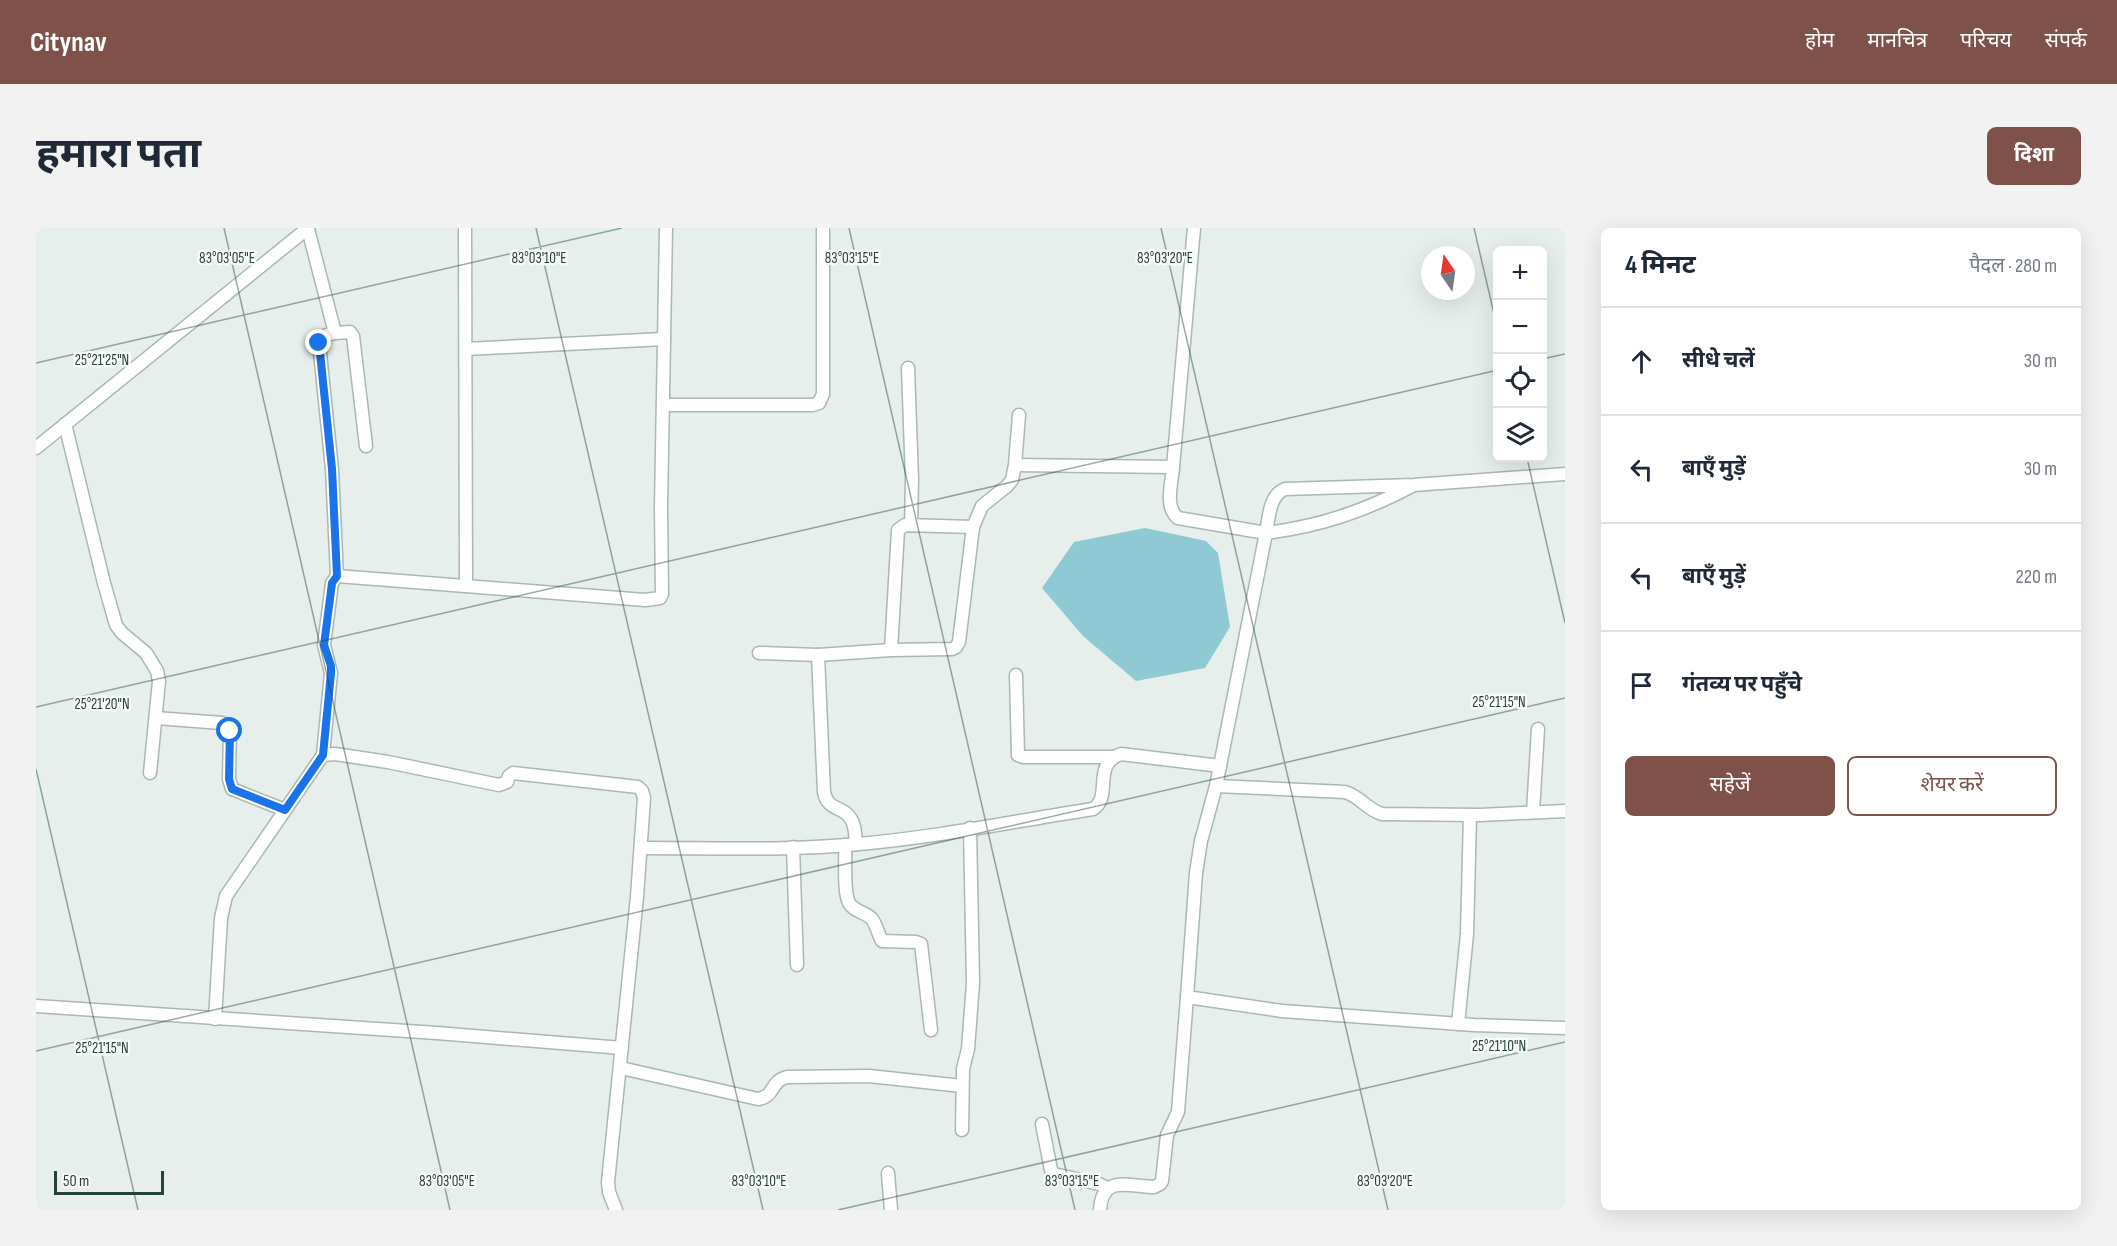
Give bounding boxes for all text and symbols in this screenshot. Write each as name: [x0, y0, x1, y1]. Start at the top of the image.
text: Citynav: [30, 26, 107, 59]
text: होम: [1805, 28, 1834, 53]
text: मानचित्र: [1867, 28, 1927, 53]
text: परिचय: [1960, 28, 2012, 53]
text: संपर्क: [2045, 28, 2087, 53]
button: दिशा: [1987, 127, 2081, 185]
text: हमारा पता: [36, 129, 201, 180]
north arrow: [1421, 246, 1475, 300]
map controls: [1493, 246, 1547, 462]
button: +: [1493, 246, 1547, 300]
text: 83°03'05"E: [199, 249, 255, 268]
text: 83°03'10"E: [511, 249, 567, 268]
text: 83°03'15"E: [825, 249, 879, 268]
text: 83°03'20"E: [1137, 249, 1193, 268]
text: 4 मिनट: [1625, 250, 1696, 281]
text: पैदल · 280 m: [1969, 254, 2057, 278]
button: −: [1493, 300, 1547, 354]
route end: [305, 329, 331, 355]
icon: ahead: [1625, 345, 1658, 378]
text: सीधे चलें: [1682, 347, 1755, 374]
text: 30 m: [2024, 349, 2057, 373]
text: 25°21'25"N: [75, 351, 129, 370]
button: locate: [1493, 354, 1547, 408]
button: layers: [1493, 408, 1547, 462]
icon: left: [1625, 453, 1658, 486]
text: बाएँ मुड़ें: [1682, 455, 1746, 482]
text: 30 m: [2024, 457, 2057, 481]
icon: left: [1625, 561, 1658, 594]
text: बाएँ मुड़ें: [1682, 563, 1746, 590]
text: 220 m: [2016, 565, 2057, 589]
icon: arrive: [1625, 669, 1658, 702]
text: गंतव्य पर पहुँचे: [1682, 671, 1802, 698]
text: 25°21'15"N: [1472, 693, 1526, 712]
text: 25°21'20"N: [74, 695, 130, 714]
route start: [216, 717, 242, 743]
button: सहेजें: [1625, 756, 1835, 816]
button: शेयर करें: [1847, 756, 2057, 816]
text: 25°21'10"N: [1472, 1037, 1526, 1056]
text: 25°21'15"N: [75, 1039, 129, 1058]
scale bar: [54, 1168, 164, 1196]
text: 50 m: [63, 1172, 89, 1191]
text: 83°03'05"E: [419, 1172, 475, 1191]
text: 83°03'10"E: [731, 1172, 787, 1191]
text: 83°03'15"E: [1045, 1172, 1099, 1191]
text: 83°03'20"E: [1357, 1172, 1413, 1191]

